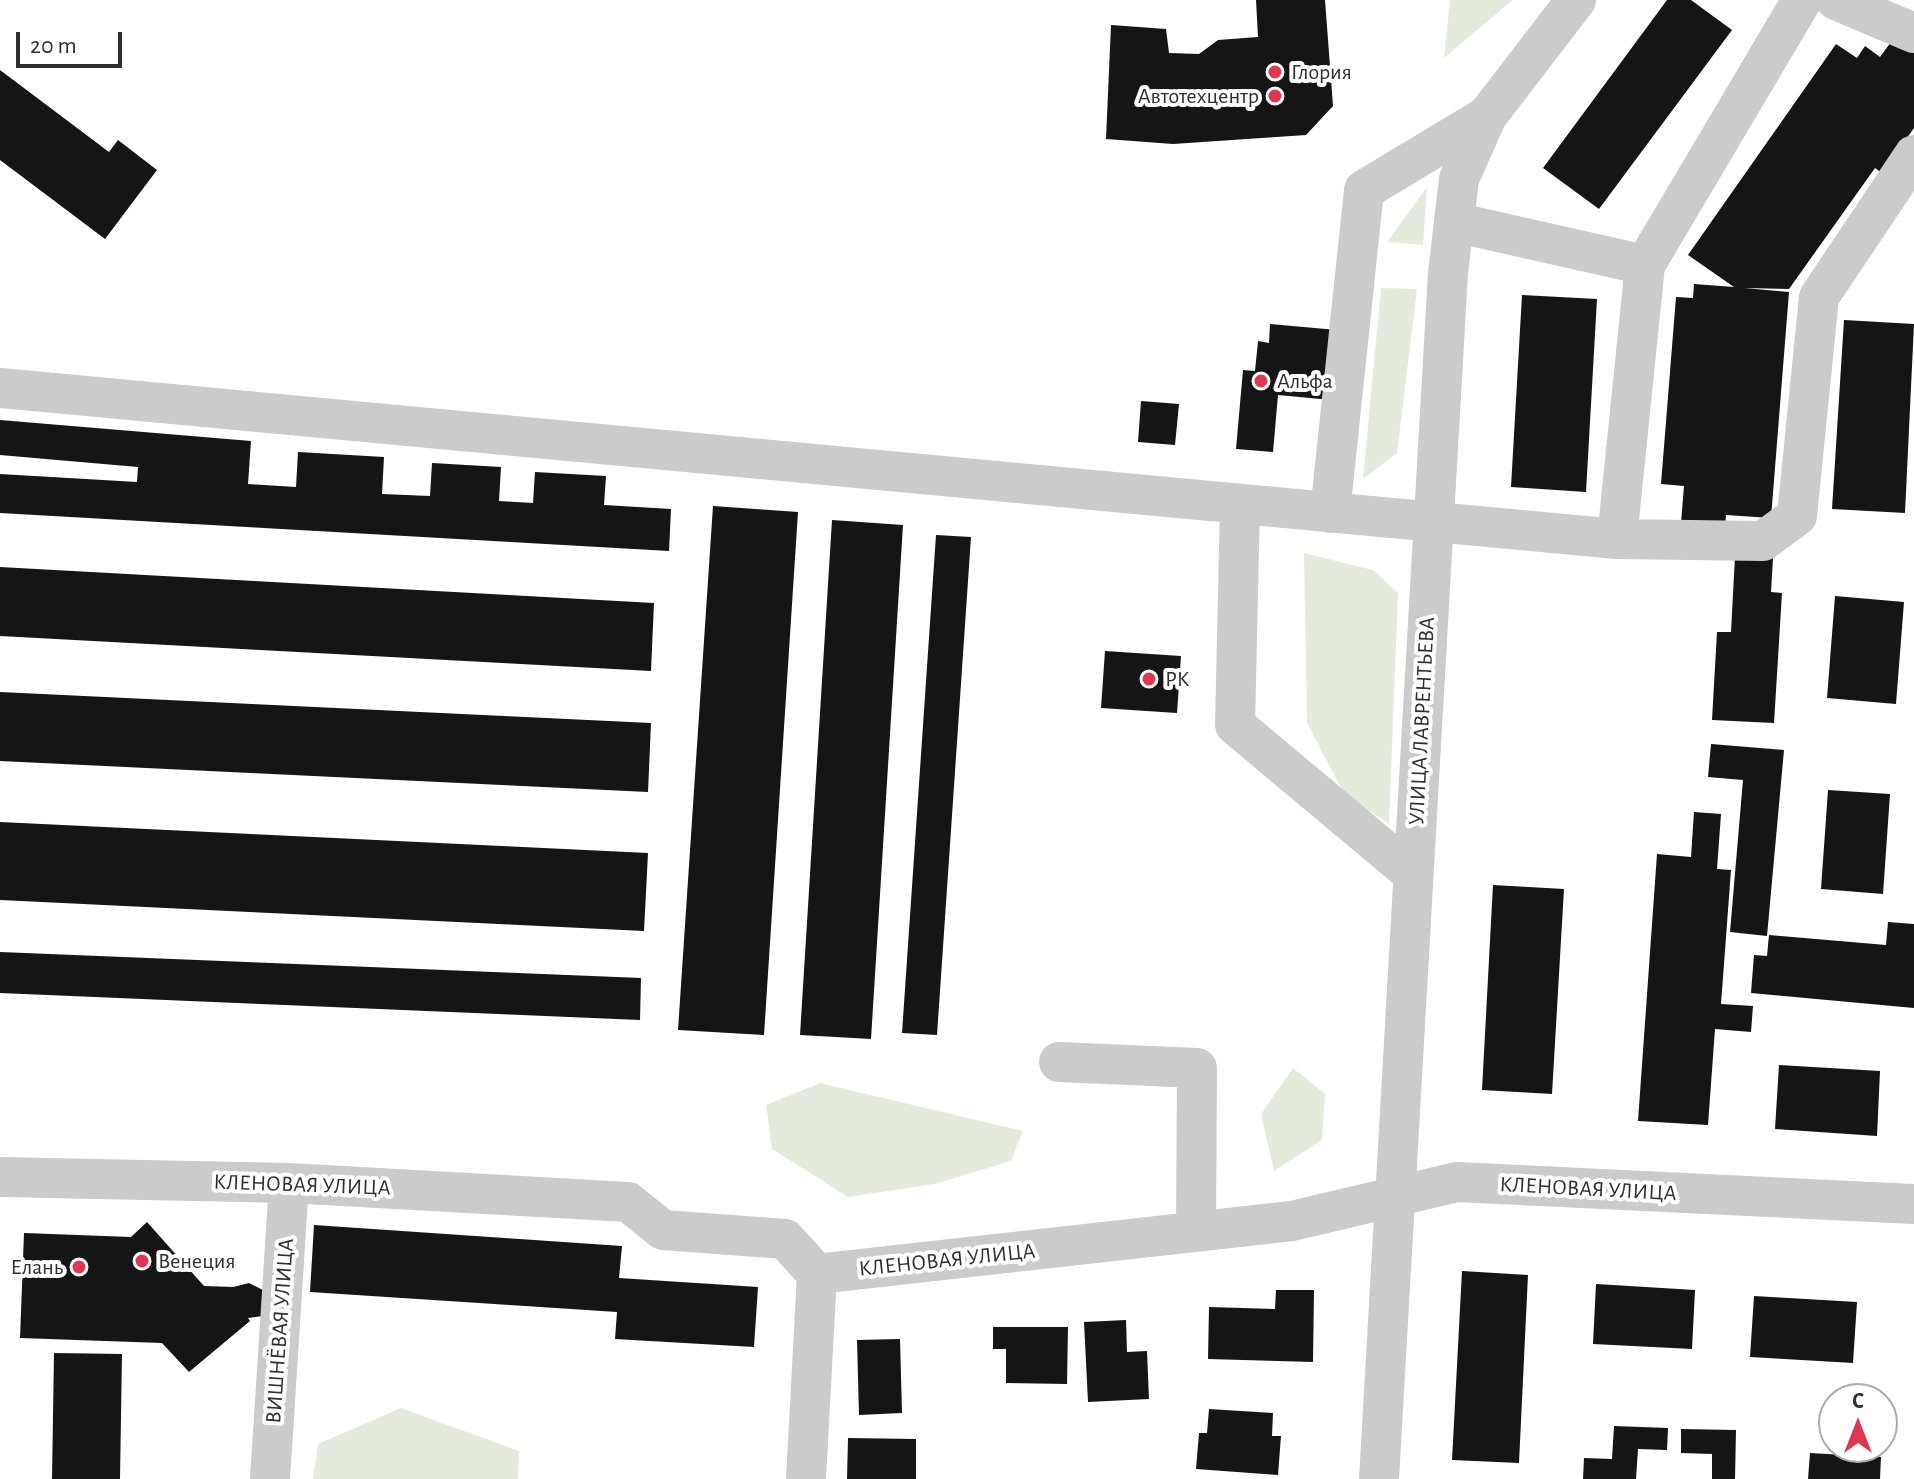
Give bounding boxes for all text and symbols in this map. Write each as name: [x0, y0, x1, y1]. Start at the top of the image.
scale bar: [20, 16, 126, 66]
text: 20 m: [30, 34, 77, 58]
place label: Глория: [1291, 59, 1352, 85]
marker: Глория: [1266, 63, 1284, 81]
place label: Автотехцентр: [1138, 83, 1259, 109]
marker: Автотехцентр: [1266, 87, 1284, 105]
place label: Альфа: [1277, 368, 1333, 394]
marker: Альфа: [1252, 372, 1270, 390]
street label: УЛИЦА ЛАВРЕНТЬЕВА: [1403, 616, 1441, 826]
place label: РК: [1165, 666, 1190, 692]
marker: РК: [1140, 670, 1158, 688]
street label: КЛЕНОВАЯ УЛИЦА: [213, 1169, 391, 1201]
street label: КЛЕНОВАЯ УЛИЦА: [1499, 1171, 1677, 1207]
street label: ВИШНЁВАЯ УЛИЦА: [260, 1238, 300, 1424]
street label: КЛЕНОВАЯ УЛИЦА: [857, 1238, 1037, 1282]
place label: Венеция: [158, 1248, 236, 1274]
marker: Венеция: [133, 1252, 151, 1270]
place label: Елань: [10, 1254, 63, 1280]
marker: Елань: [70, 1258, 88, 1276]
north arrow: [1818, 1383, 1898, 1463]
text: С: [1852, 1390, 1864, 1412]

